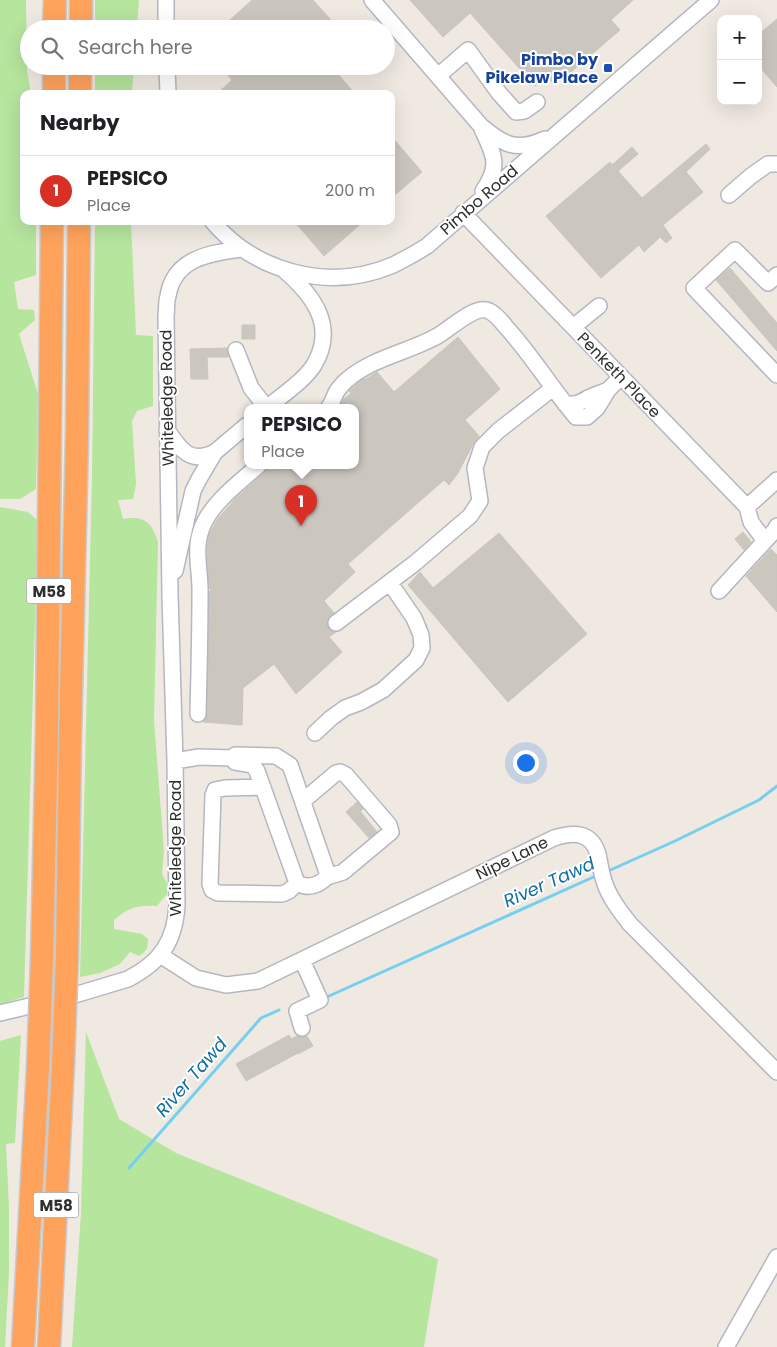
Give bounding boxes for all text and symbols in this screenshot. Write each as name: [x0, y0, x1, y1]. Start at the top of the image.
map controls: [717, 15, 762, 105]
button: +: [717, 15, 762, 60]
search box: [20, 20, 395, 75]
icon: search: [38, 34, 66, 62]
text: Search here: [78, 34, 192, 61]
place label: Pimbo by Pikelaw Place: [486, 48, 599, 89]
button: −: [717, 60, 762, 105]
marker: Pimbo by Pikelaw Place: [602, 62, 614, 74]
text: Nearby: [40, 108, 120, 137]
street label: Pimbo Road: [435, 160, 523, 240]
text: PEPSICO: [87, 165, 168, 192]
text: 1: [53, 179, 59, 202]
text: 200 m: [325, 179, 375, 202]
text: Place: [87, 194, 131, 217]
street label: Penketh Place: [572, 327, 666, 423]
street label: Whiteledge Road: [154, 329, 180, 467]
popup: [244, 404, 359, 469]
text: PEPSICO: [261, 411, 342, 438]
text: Place: [261, 440, 305, 463]
pin: 1: [285, 485, 317, 526]
road number: M58: [27, 578, 72, 604]
your location: [513, 750, 539, 776]
street label: Whiteledge Road: [164, 780, 187, 916]
street label: Nipe Lane: [472, 831, 552, 885]
water label: River Tawd: [499, 850, 599, 913]
water label: River Tawd: [150, 1031, 233, 1122]
road number: M58: [34, 1192, 78, 1218]

